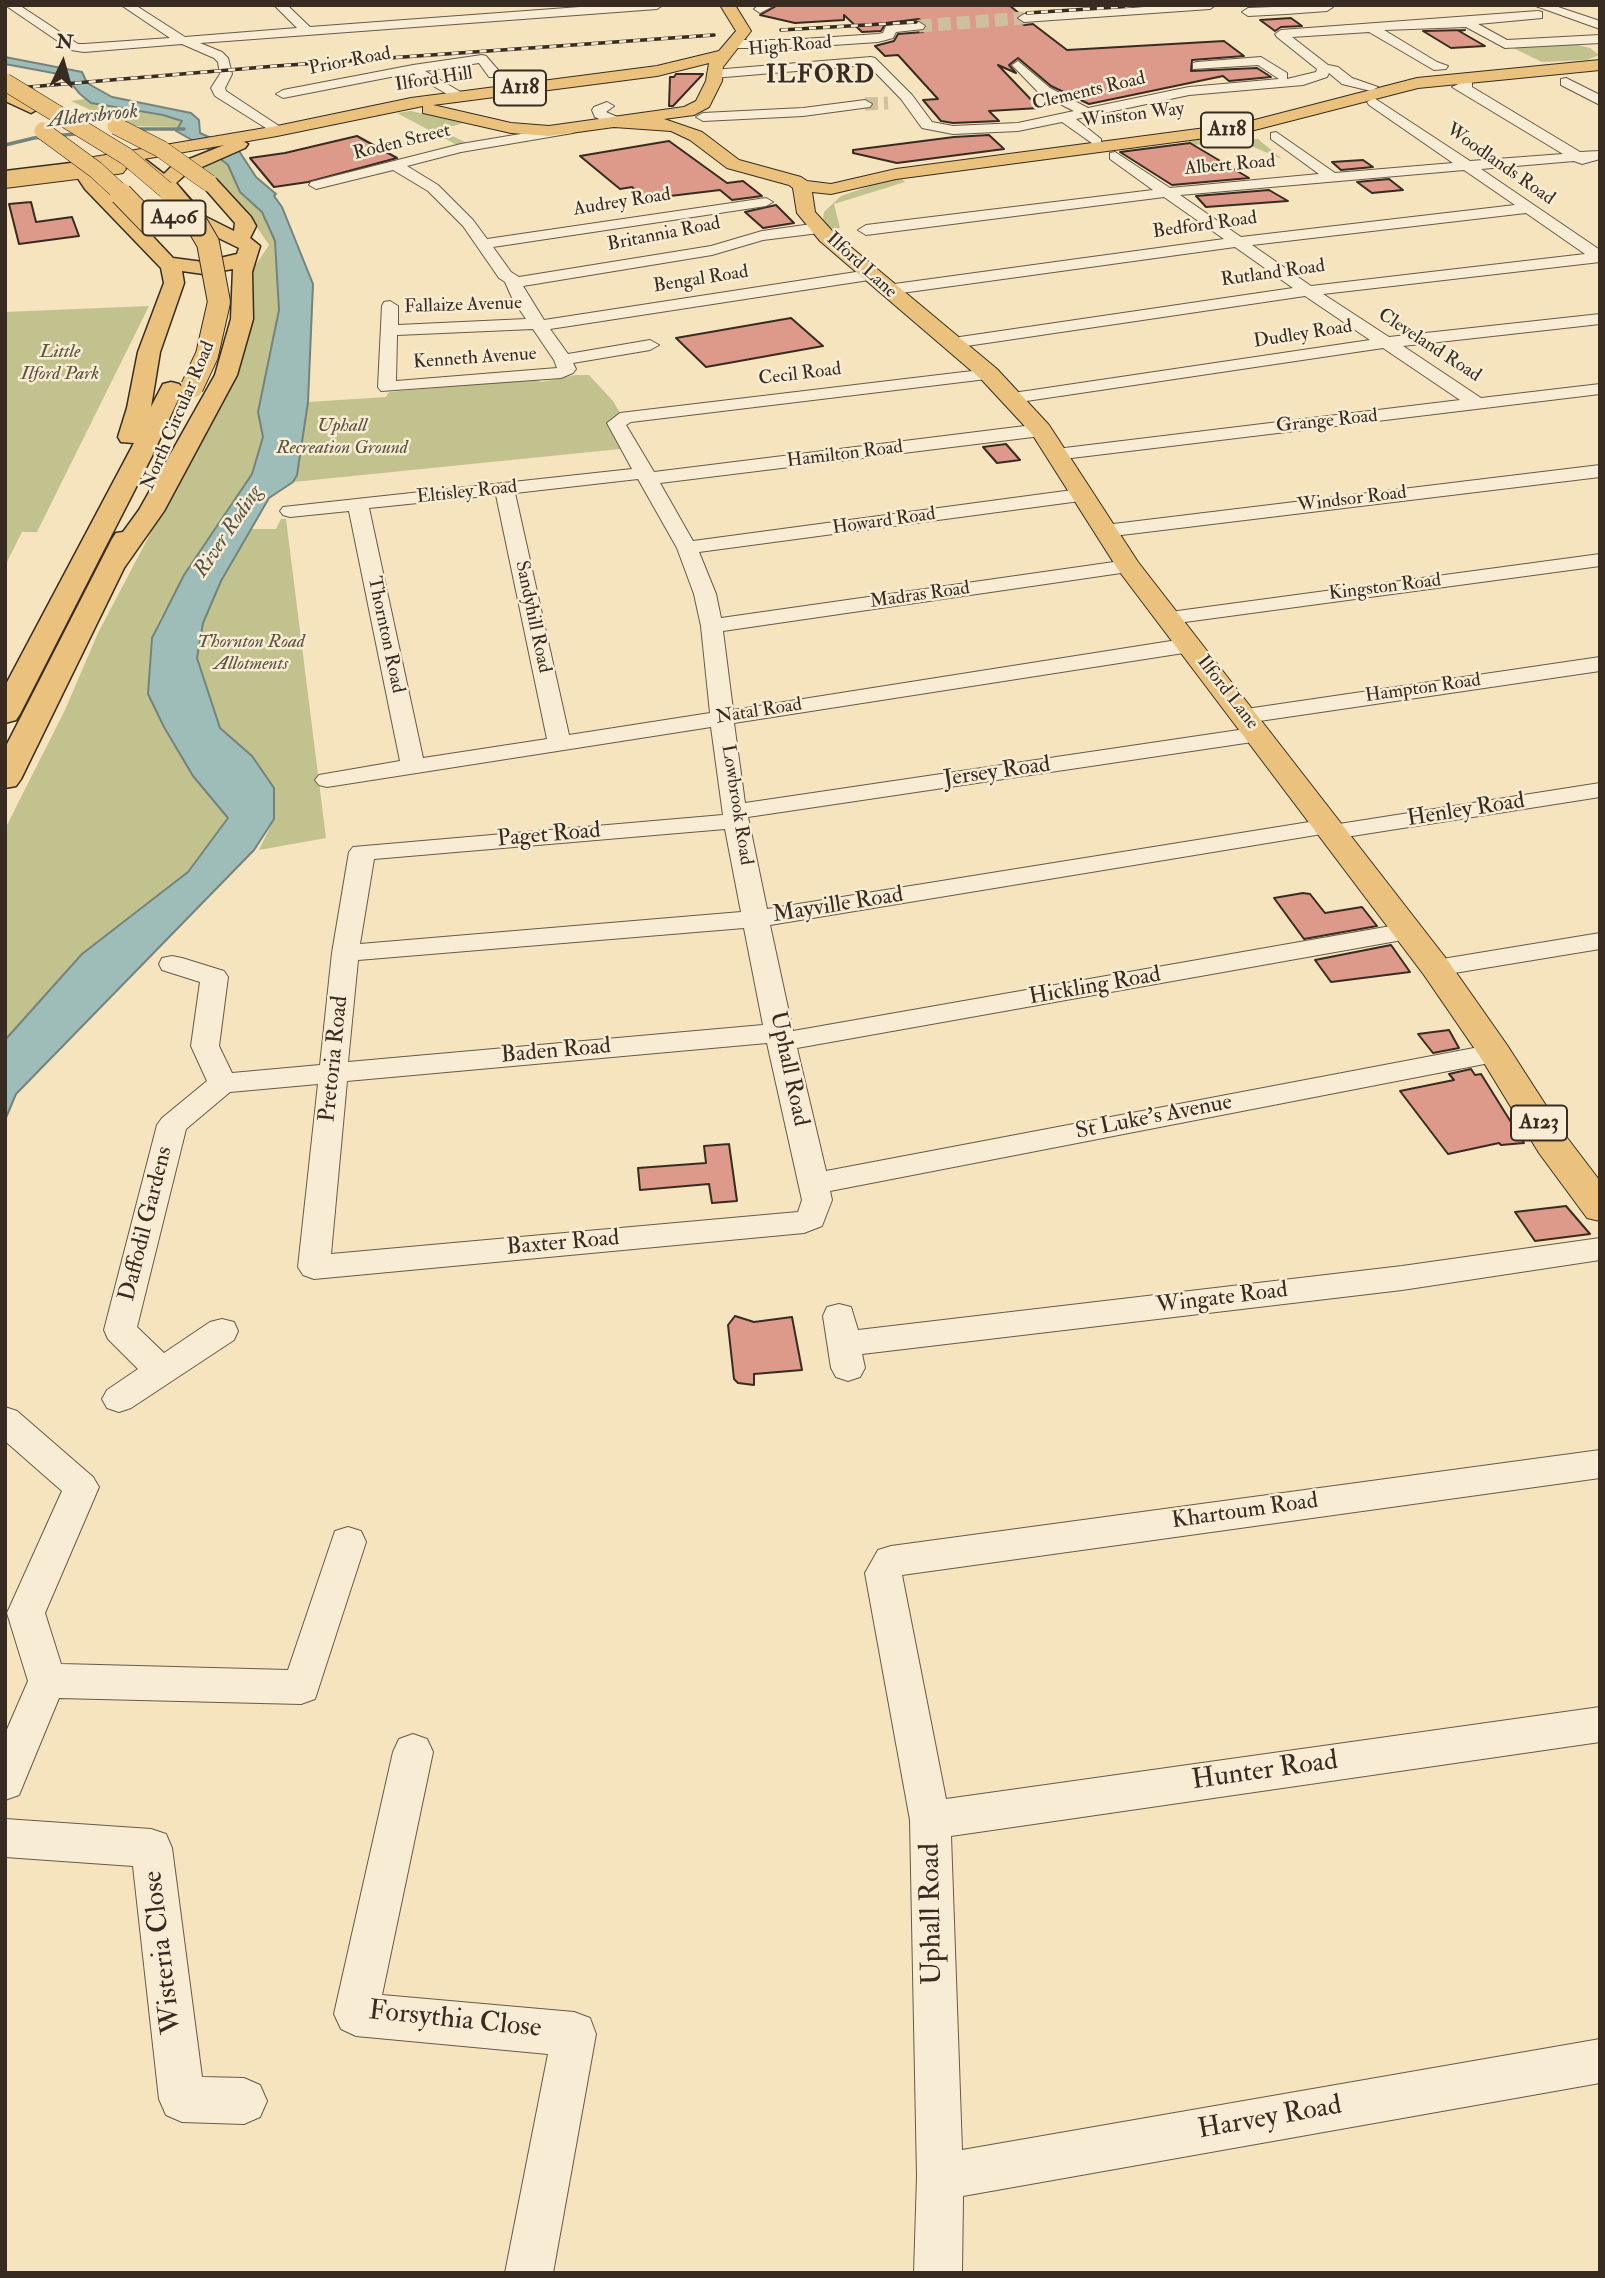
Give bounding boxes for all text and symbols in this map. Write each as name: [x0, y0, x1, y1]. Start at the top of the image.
north arrow: [28, 28, 98, 98]
text: N: [55, 29, 74, 55]
street label: High Road: [747, 32, 833, 62]
street label: Prior Road: [307, 43, 393, 81]
street label: Ilford Hill: [393, 63, 475, 97]
district label: ILFORD: [767, 63, 875, 91]
street label: Clements Road: [1030, 68, 1148, 116]
road number: A118: [494, 70, 546, 106]
street label: Winston Way: [1080, 98, 1186, 134]
water label: Aldersbrook: [47, 100, 139, 134]
road number: A118: [1201, 113, 1253, 148]
street label: Woodlands Road: [1441, 119, 1559, 211]
street label: Roden Street: [351, 120, 453, 166]
street label: Albert Road: [1184, 151, 1276, 181]
street label: Audrey Road: [572, 184, 672, 222]
road number: A406: [142, 200, 206, 235]
street label: Bedford Road: [1151, 207, 1259, 245]
street label: Britannia Road: [606, 213, 722, 257]
street label: Ilford Lane: [821, 228, 901, 304]
street label: Rutland Road: [1220, 255, 1326, 293]
street label: Bengal Road: [652, 261, 750, 299]
street label: Fallaize Avenue: [404, 293, 522, 319]
street label: Cleveland Road: [1373, 304, 1485, 388]
street label: Dudley Road: [1252, 316, 1354, 354]
street label: North Circular Road: [137, 338, 221, 494]
park label: Little Ilford Park: [21, 342, 99, 386]
street label: Kenneth Avenue: [413, 343, 537, 375]
street label: Cecil Road: [757, 359, 843, 391]
street label: Grange Road: [1275, 405, 1379, 439]
park label: Uphall Recreation Ground: [276, 416, 408, 460]
street label: Hamilton Road: [786, 437, 904, 473]
street label: Eltisley Road: [416, 476, 518, 510]
water label: River Roding: [189, 482, 269, 582]
street label: Windsor Road: [1296, 482, 1408, 518]
street label: Howard Road: [831, 503, 937, 541]
street label: Sandyhill Road: [509, 559, 555, 675]
street label: Kingston Road: [1328, 570, 1442, 606]
street label: Thornton Road: [362, 575, 408, 695]
street label: Madras Road: [869, 578, 971, 614]
park label: Thornton Road Allotments: [197, 632, 305, 676]
street label: Ilford Lane: [1191, 652, 1263, 734]
street label: Hampton Road: [1364, 670, 1482, 708]
street label: Natal Road: [714, 694, 804, 730]
street label: Lowbrook Road: [715, 743, 757, 867]
street label: Jersey Road: [942, 752, 1052, 794]
street label: Henley Road: [1405, 788, 1527, 834]
street label: Paget Road: [496, 818, 602, 854]
street label: Mayville Road: [771, 882, 905, 930]
street label: Hickling Road: [1027, 962, 1163, 1012]
street label: Pretoria Road: [315, 994, 355, 1124]
street label: Uphall Road: [762, 1009, 814, 1129]
street label: Baden Road: [500, 1033, 612, 1071]
street label: St Luke's Avenue: [1073, 1089, 1235, 1147]
road number: A123: [1511, 1106, 1567, 1140]
street label: Daffodil Gardens: [114, 1144, 180, 1304]
street label: Baxter Road: [505, 1225, 621, 1263]
street label: Wingate Road: [1155, 1277, 1289, 1321]
street label: Khartoum Road: [1170, 1488, 1320, 1536]
street label: Hunter Road: [1190, 1745, 1340, 1799]
street label: Uphall Road: [915, 1843, 951, 1985]
street label: Wisteria Close: [137, 1869, 191, 2035]
street label: Forsythia Close: [367, 1995, 543, 2047]
street label: Harvey Road: [1195, 2090, 1345, 2148]

